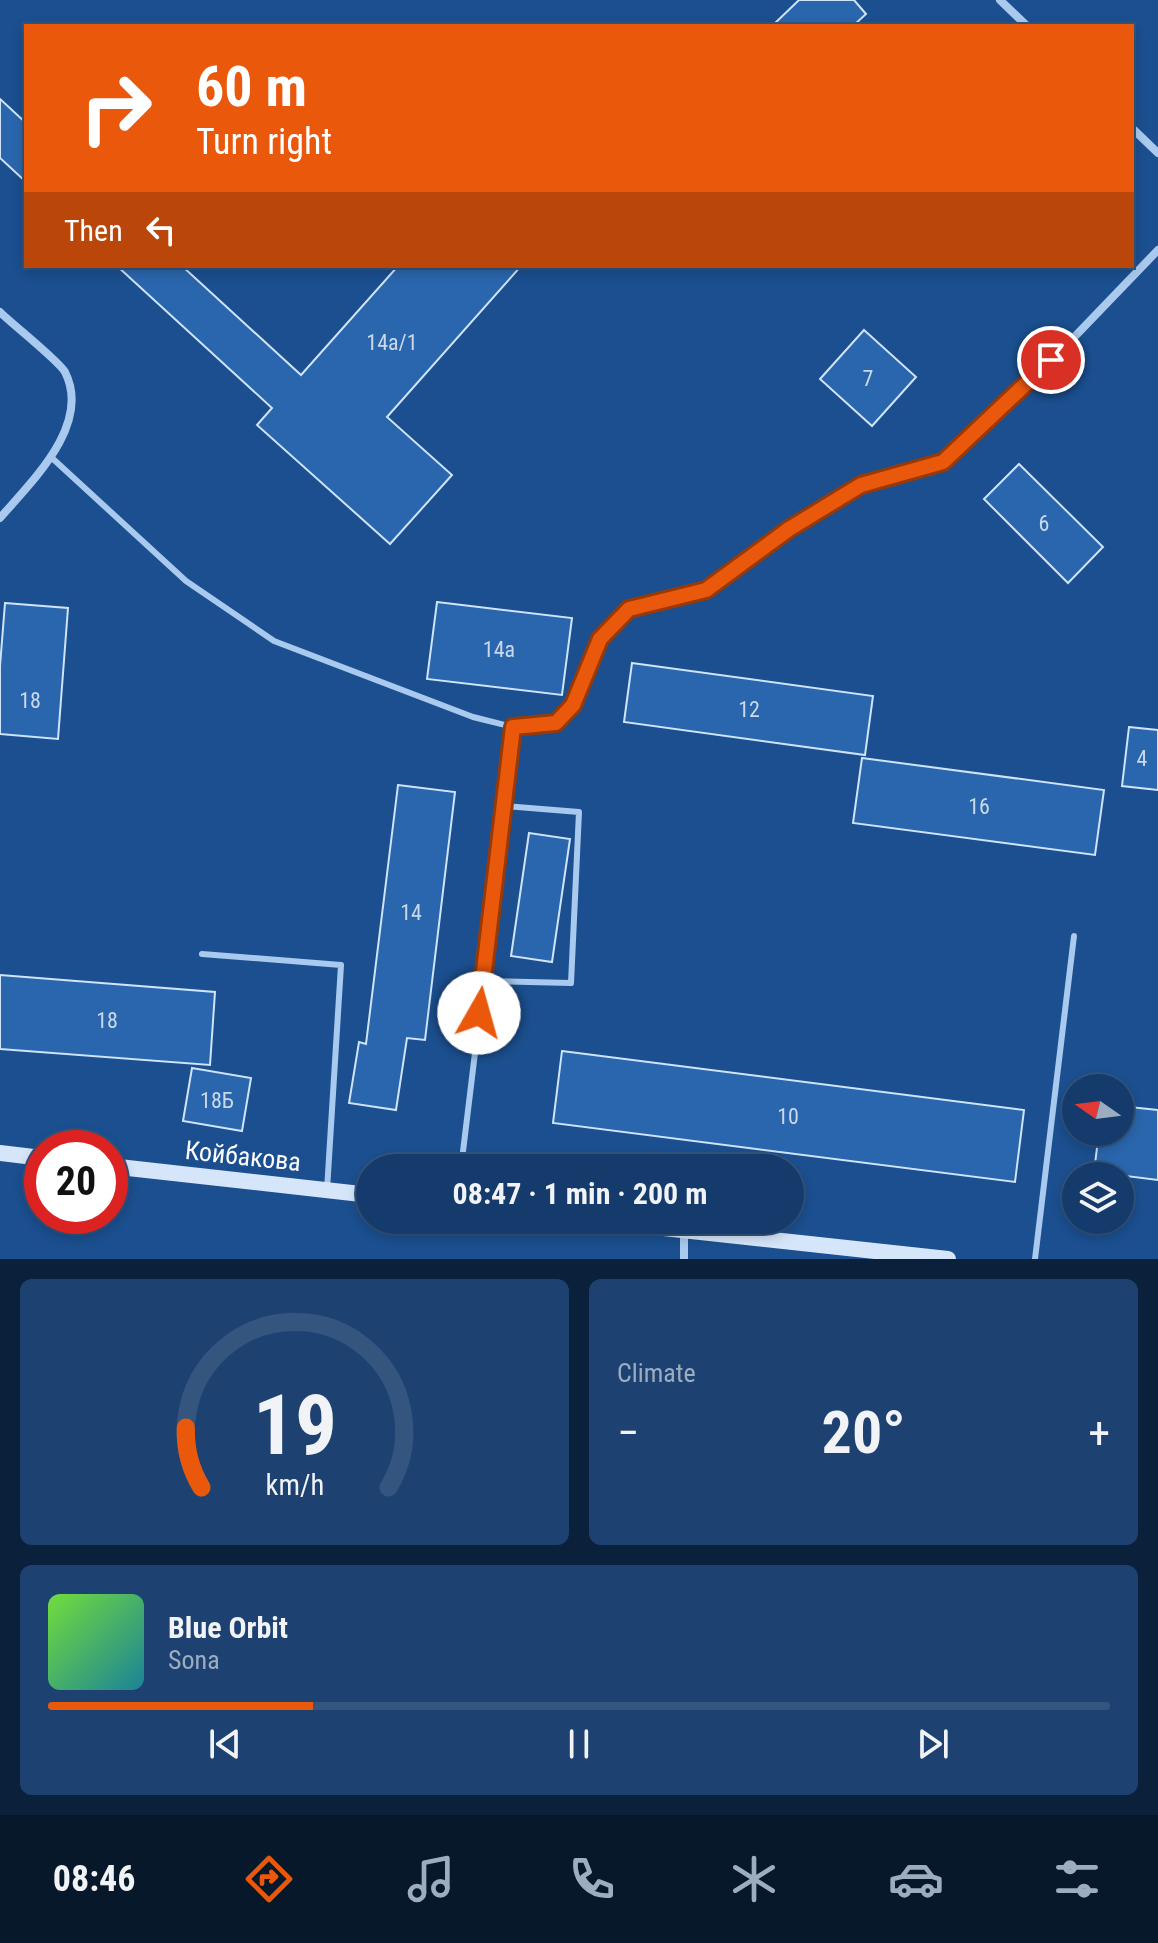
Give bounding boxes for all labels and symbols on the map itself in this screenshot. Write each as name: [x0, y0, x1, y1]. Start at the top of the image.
pin: [1017, 326, 1085, 394]
house number: 14а/1: [366, 330, 418, 355]
house number: 7: [863, 366, 873, 391]
house number: 6: [1039, 511, 1049, 536]
house number: 14а: [483, 637, 515, 662]
house number: 18: [19, 688, 41, 713]
house number: 12: [738, 697, 760, 722]
house number: 4: [1137, 746, 1148, 771]
house number: 16: [968, 794, 990, 819]
house number: 14: [400, 900, 422, 925]
position arrow: [437, 971, 521, 1055]
house number: 18: [96, 1008, 118, 1033]
north arrow: [1062, 1074, 1134, 1146]
house number: 18Б: [200, 1088, 234, 1113]
house number: 10: [777, 1104, 799, 1129]
speed limit sign: 20: [24, 1130, 128, 1234]
street label: Койбакова: [184, 1135, 302, 1177]

